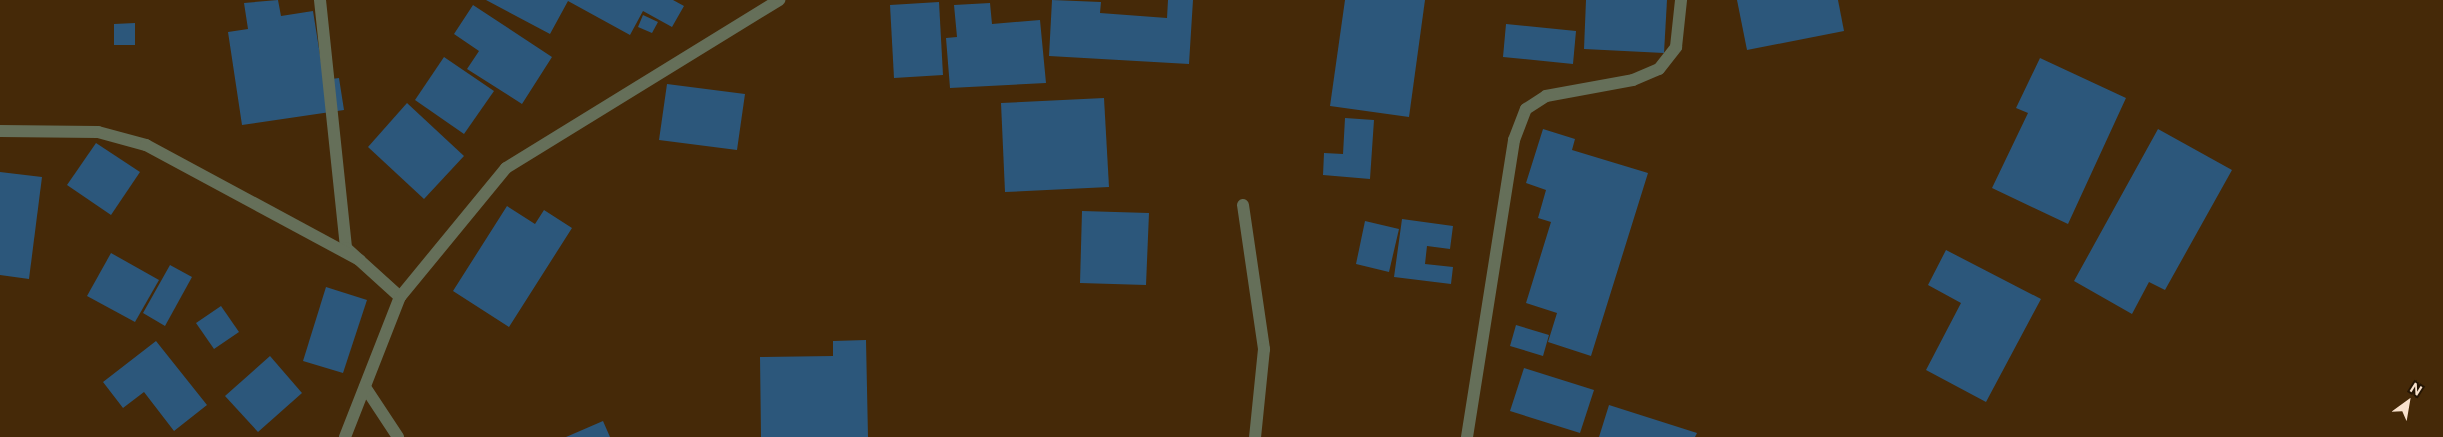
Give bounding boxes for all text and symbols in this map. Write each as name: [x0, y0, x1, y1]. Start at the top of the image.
north arrow: [2383, 377, 2433, 427]
text: N: [2407, 380, 2425, 399]

